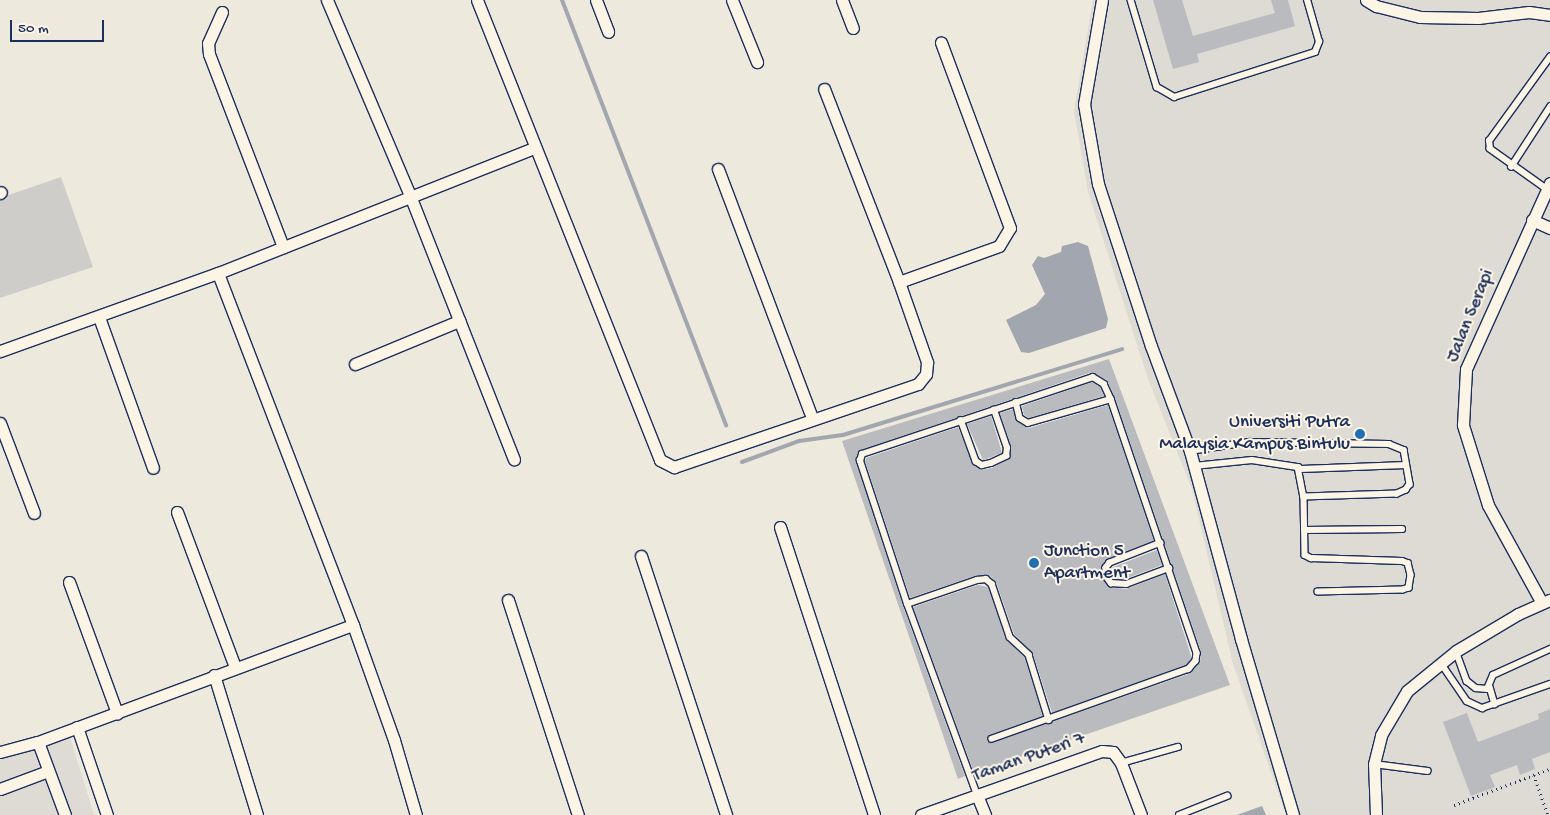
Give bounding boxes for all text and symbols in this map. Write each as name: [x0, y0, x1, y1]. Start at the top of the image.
scale bar: [12, 10, 106, 42]
text: 50 m: [18, 20, 49, 38]
street label: Jalan Serapi: [1442, 266, 1500, 366]
place label: Universiti Putra Malaysia Kampus Bintulu: [1159, 412, 1350, 456]
marker: Universiti Putra Malaysia Kampus Bintulu: [1354, 428, 1366, 440]
place label: Junction 5 Apartment: [1044, 541, 1130, 585]
marker: Junction 5 Apartment: [1028, 557, 1040, 569]
street label: Taman Puteri 7: [970, 728, 1088, 788]

